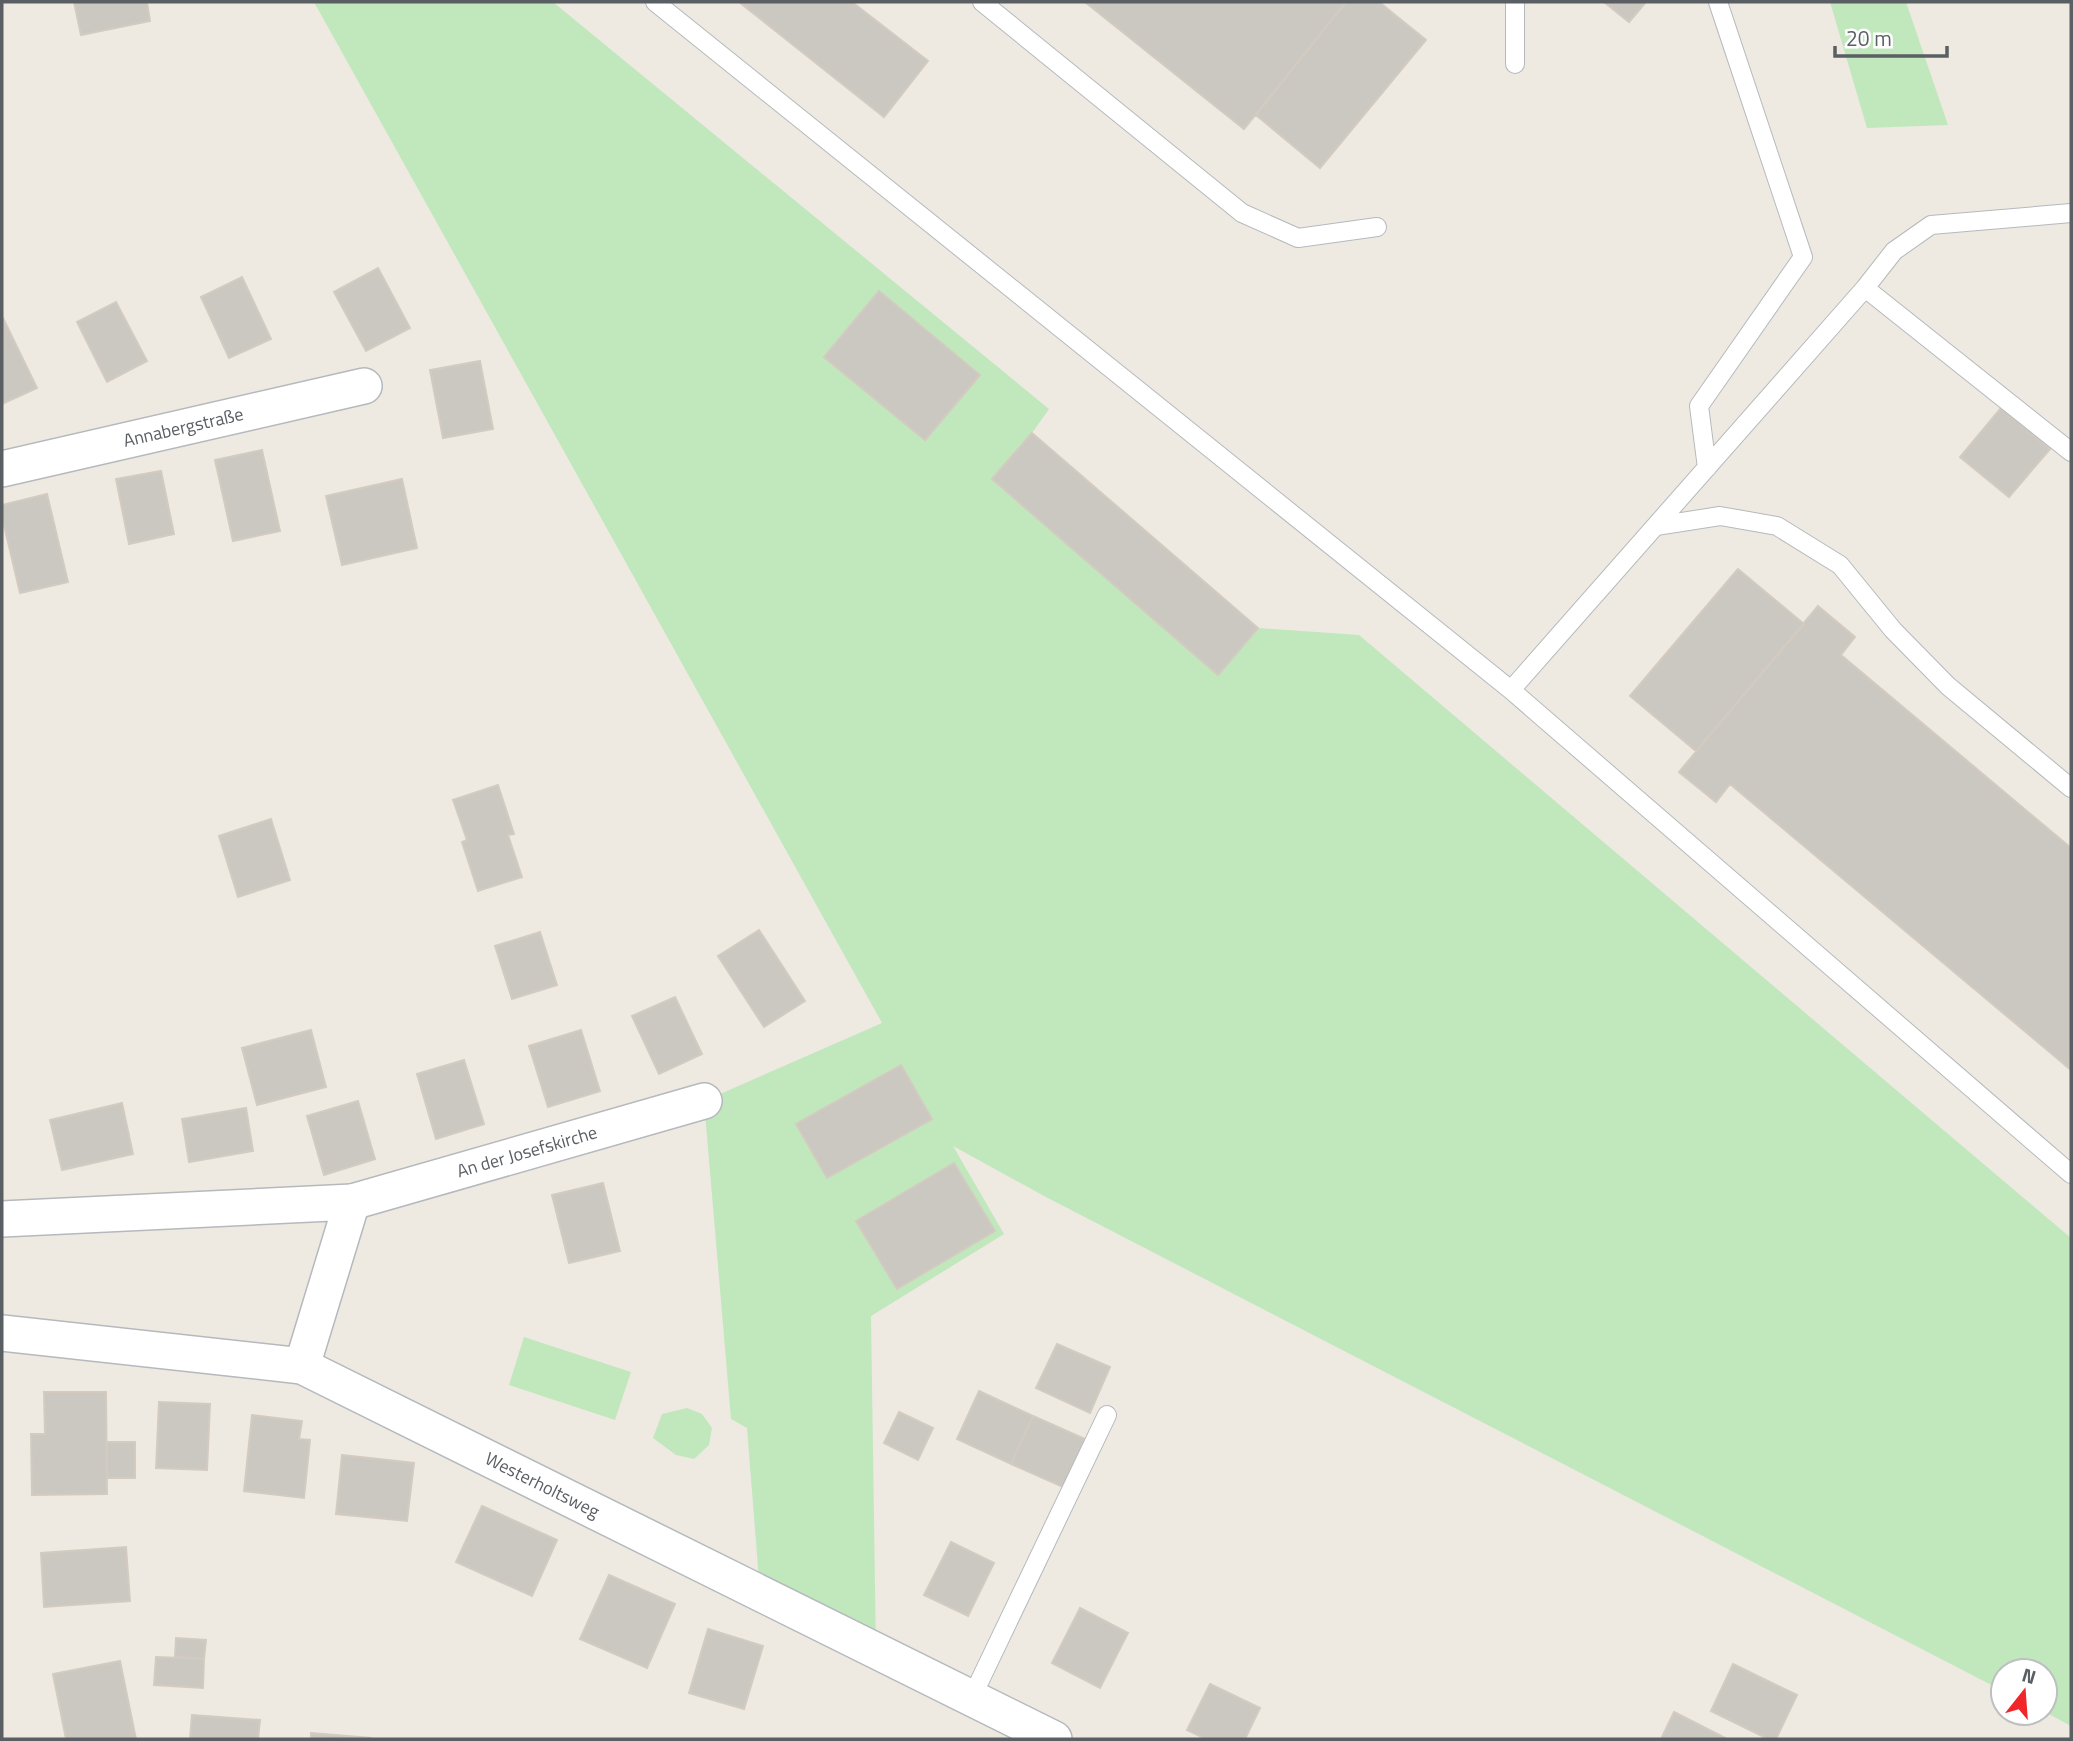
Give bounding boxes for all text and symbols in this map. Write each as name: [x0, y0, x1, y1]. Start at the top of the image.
scale bar: [1835, 14, 1947, 58]
text: 20 m: [1846, 22, 1892, 54]
street label: Annabergstraße: [120, 400, 246, 454]
street label: An der Josefskirche: [453, 1118, 600, 1184]
street label: Westerholtsweg: [481, 1445, 604, 1525]
north arrow: [1989, 1657, 2059, 1727]
text: N: [2019, 1659, 2040, 1691]

